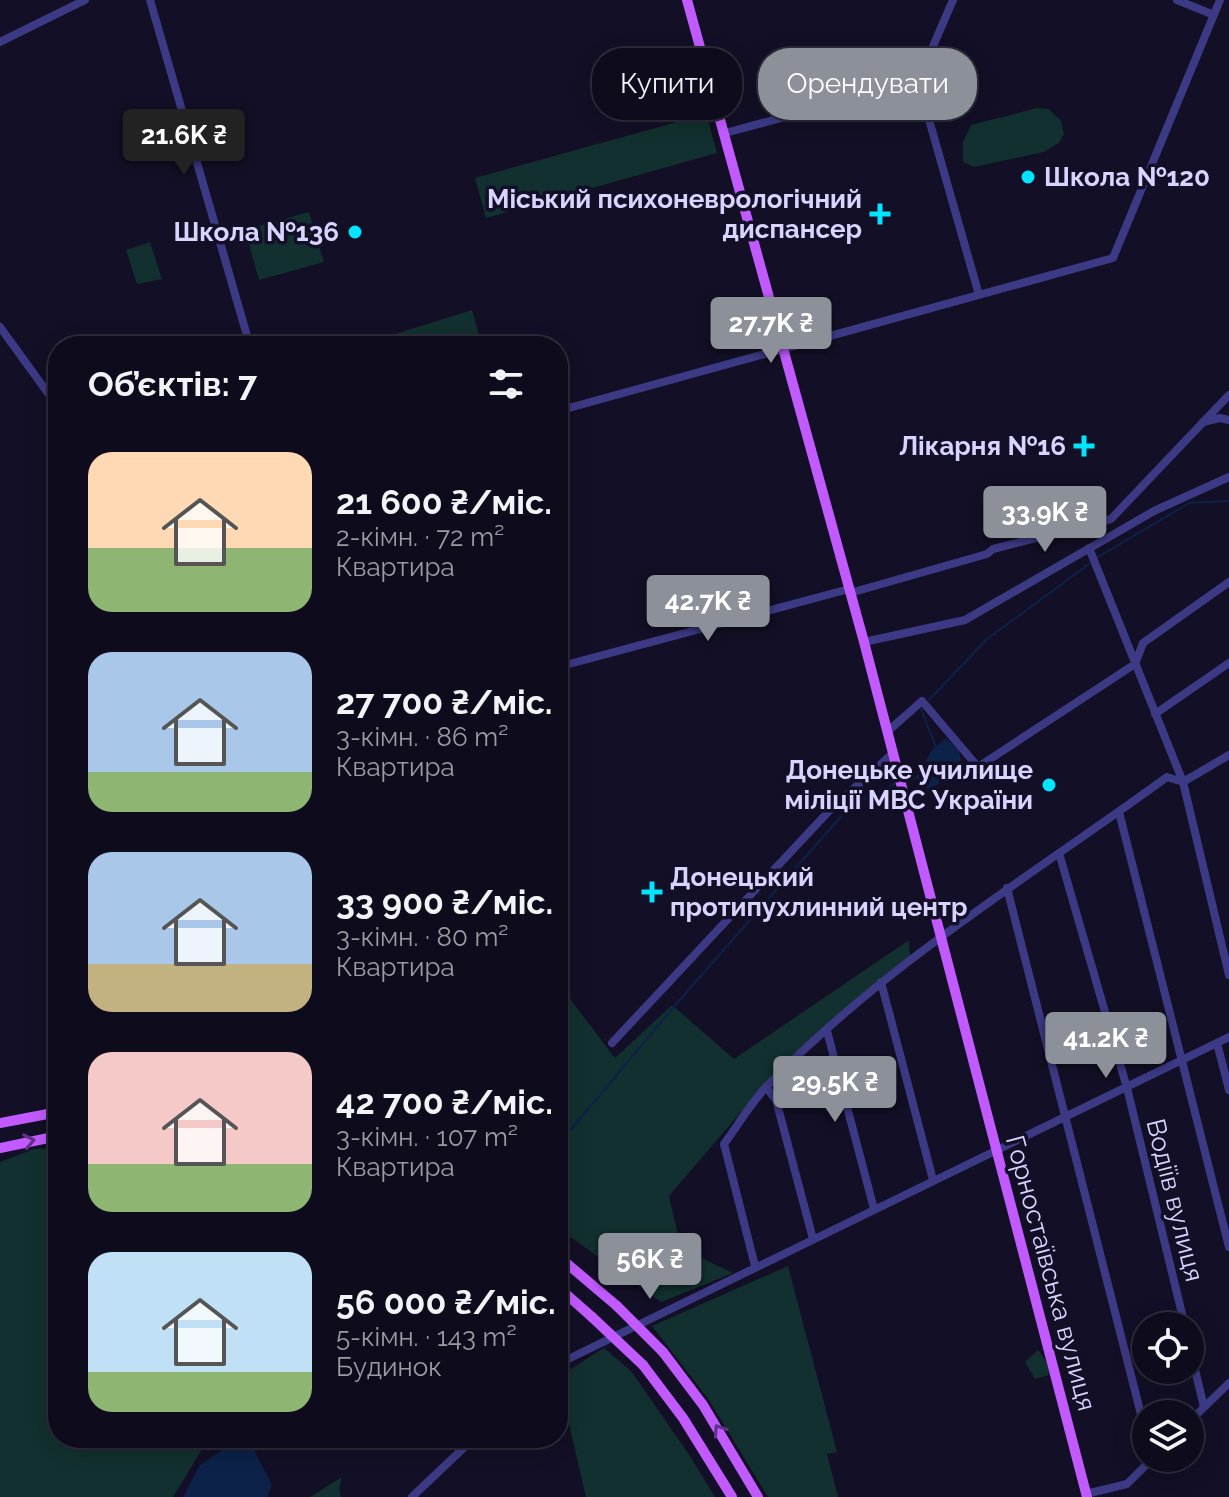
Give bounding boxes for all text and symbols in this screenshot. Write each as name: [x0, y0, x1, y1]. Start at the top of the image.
chip: Купити: [592, 48, 742, 120]
chip: Орендувати: [758, 48, 977, 120]
pin: 21.6K ₴: [110, 109, 258, 177]
text: 21.6K ₴: [141, 120, 227, 150]
place label: Школа №120: [1044, 162, 1210, 192]
marker: Школа №120: [1019, 168, 1037, 186]
place label: Міський психоневрологічний диспансер: [487, 184, 862, 244]
marker: Міський психоневрологічний диспансер: [869, 203, 891, 225]
place label: Школа №136: [173, 217, 339, 247]
marker: Школа №136: [346, 223, 364, 241]
pin: 27.7K ₴: [697, 297, 845, 365]
text: 27.7K ₴: [729, 308, 813, 338]
icon: filters: [484, 362, 528, 406]
text: Об’єктів: 7: [88, 364, 257, 404]
place label: Лікарня №16: [899, 431, 1066, 461]
marker: Лікарня №16: [1073, 435, 1095, 457]
text: 21 600 ₴/міс.: [336, 482, 552, 522]
icon: home: [152, 484, 248, 580]
pin: 33.9K ₴: [971, 486, 1119, 554]
text: 33.9K ₴: [1001, 497, 1089, 527]
text: 2-кімн. · 72 m²: [336, 522, 504, 552]
text: Квартира: [336, 552, 455, 582]
pin: 42.7K ₴: [634, 575, 782, 643]
text: 42.7K ₴: [665, 586, 751, 616]
text: 27 700 ₴/міс.: [336, 682, 553, 722]
icon: home: [152, 684, 248, 780]
text: 3-кімн. · 86 m²: [336, 722, 508, 752]
text: Квартира: [336, 752, 455, 782]
place label: Донецьке училище міліції МВС України: [785, 755, 1033, 815]
marker: Донецьке училище міліції МВС України: [1040, 776, 1058, 794]
place label: Донецький протипухлинний центр: [670, 862, 967, 922]
marker: Донецький протипухлинний центр: [641, 881, 663, 903]
text: 33 900 ₴/міс.: [336, 882, 553, 922]
icon: home: [152, 884, 248, 980]
text: 3-кімн. · 80 m²: [336, 922, 508, 952]
text: Квартира: [336, 952, 455, 982]
pin: 41.2K ₴: [1032, 1012, 1180, 1080]
text: 41.2K ₴: [1063, 1023, 1149, 1053]
pin: 29.5K ₴: [761, 1056, 909, 1124]
text: 29.5K ₴: [791, 1067, 879, 1097]
text: 42 700 ₴/міс.: [336, 1082, 553, 1122]
icon: home: [152, 1084, 248, 1180]
street label: Водіїв вулиця: [1140, 1116, 1210, 1284]
text: 3-кімн. · 107 m²: [336, 1122, 518, 1152]
street label: Горностаївська вулиця: [1000, 1132, 1102, 1414]
one-way arrow: [22, 1133, 36, 1150]
text: Квартира: [336, 1152, 455, 1182]
pin: 56K ₴: [594, 1233, 706, 1301]
text: 56K ₴: [616, 1244, 684, 1274]
text: 56 000 ₴/міс.: [336, 1282, 556, 1322]
icon: home: [152, 1284, 248, 1380]
map controls: [1132, 1312, 1204, 1472]
button: locate: [1132, 1312, 1204, 1384]
text: 5-кімн. · 143 m²: [336, 1322, 517, 1352]
text: Будинок: [336, 1352, 442, 1382]
button: layers: [1132, 1400, 1204, 1472]
one-way arrow: [714, 1424, 729, 1438]

